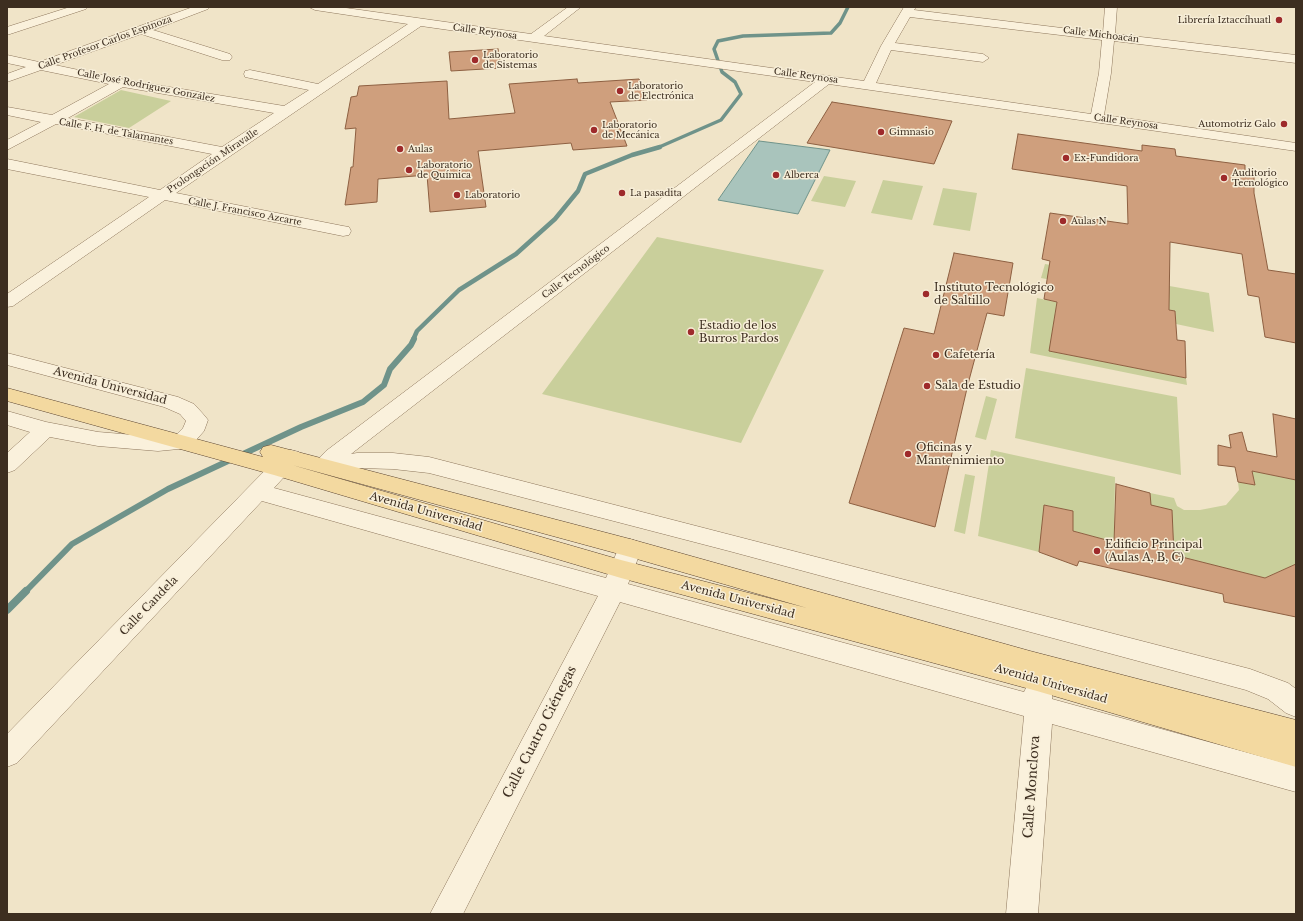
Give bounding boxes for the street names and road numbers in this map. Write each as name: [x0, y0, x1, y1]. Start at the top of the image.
street label: Calle Profesor Carlos Espinoza: [37, 14, 173, 72]
street label: Calle Reynosa: [452, 22, 518, 42]
street label: Calle Michoacán: [1062, 25, 1140, 45]
street label: Calle Reynosa: [773, 66, 839, 86]
street label: Calle José Rodríguez González: [76, 67, 216, 105]
street label: Calle Reynosa: [1093, 112, 1159, 132]
street label: Calle F. H. de Talamantes: [58, 117, 174, 147]
street label: Prolongación Miravalle: [165, 126, 261, 196]
street label: Calle J. Francisco Azcarte: [187, 196, 303, 228]
street label: Calle Tecnológico: [540, 243, 612, 301]
street label: Avenida Universidad: [52, 365, 168, 407]
street label: Avenida Universidad: [368, 490, 484, 534]
street label: Calle Candela: [117, 574, 181, 638]
street label: Avenida Universidad: [680, 579, 796, 621]
street label: Avenida Universidad: [993, 662, 1109, 706]
street label: Calle Cuatro Ciénegas: [500, 663, 580, 801]
street label: Calle Monclova: [1021, 735, 1043, 839]

